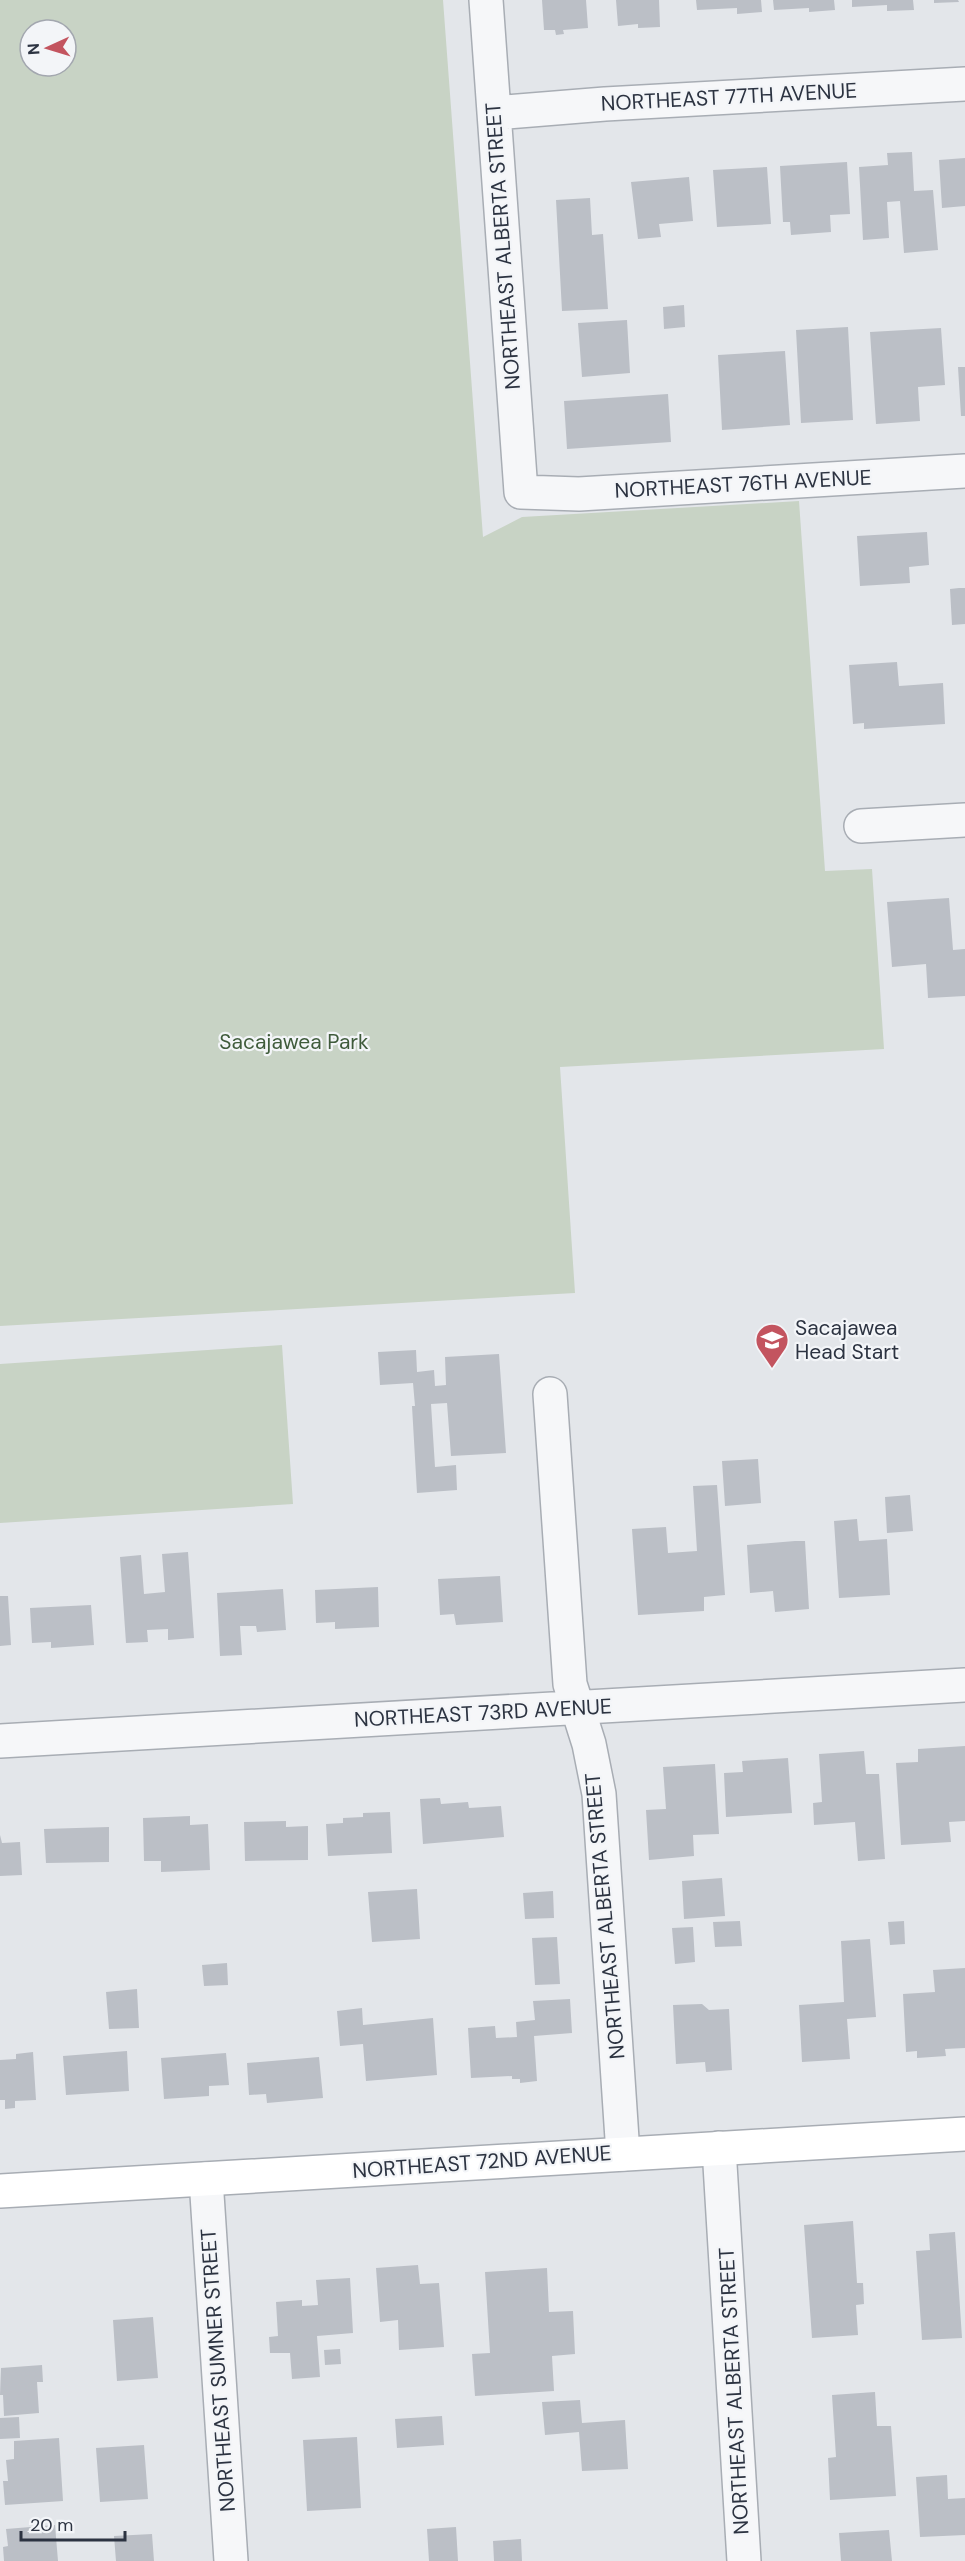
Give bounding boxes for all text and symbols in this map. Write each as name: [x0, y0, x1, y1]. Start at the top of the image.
north arrow: [18, 18, 78, 78]
text: N: [23, 42, 44, 56]
street label: NORTHEAST 77TH AVENUE: [600, 76, 858, 118]
street label: NORTHEAST ALBERTA STREET: [479, 101, 527, 390]
street label: NORTHEAST 76TH AVENUE: [614, 463, 872, 505]
park label: Sacajawea Park: [219, 1028, 369, 1056]
place label: Sacajawea Head Start: [795, 1314, 899, 1366]
school or university icon: Sacajawea Head Start: [754, 1322, 790, 1369]
street label: NORTHEAST 73RD AVENUE: [354, 1692, 612, 1734]
street label: NORTHEAST ALBERTA STREET: [579, 1771, 631, 2060]
street label: NORTHEAST 72ND AVENUE: [352, 2139, 612, 2185]
street label: NORTHEAST SUMNER STREET: [194, 2227, 242, 2513]
street label: NORTHEAST ALBERTA STREET: [712, 2246, 756, 2535]
scale bar: [21, 2504, 124, 2542]
text: 20 m: [30, 2513, 73, 2537]

